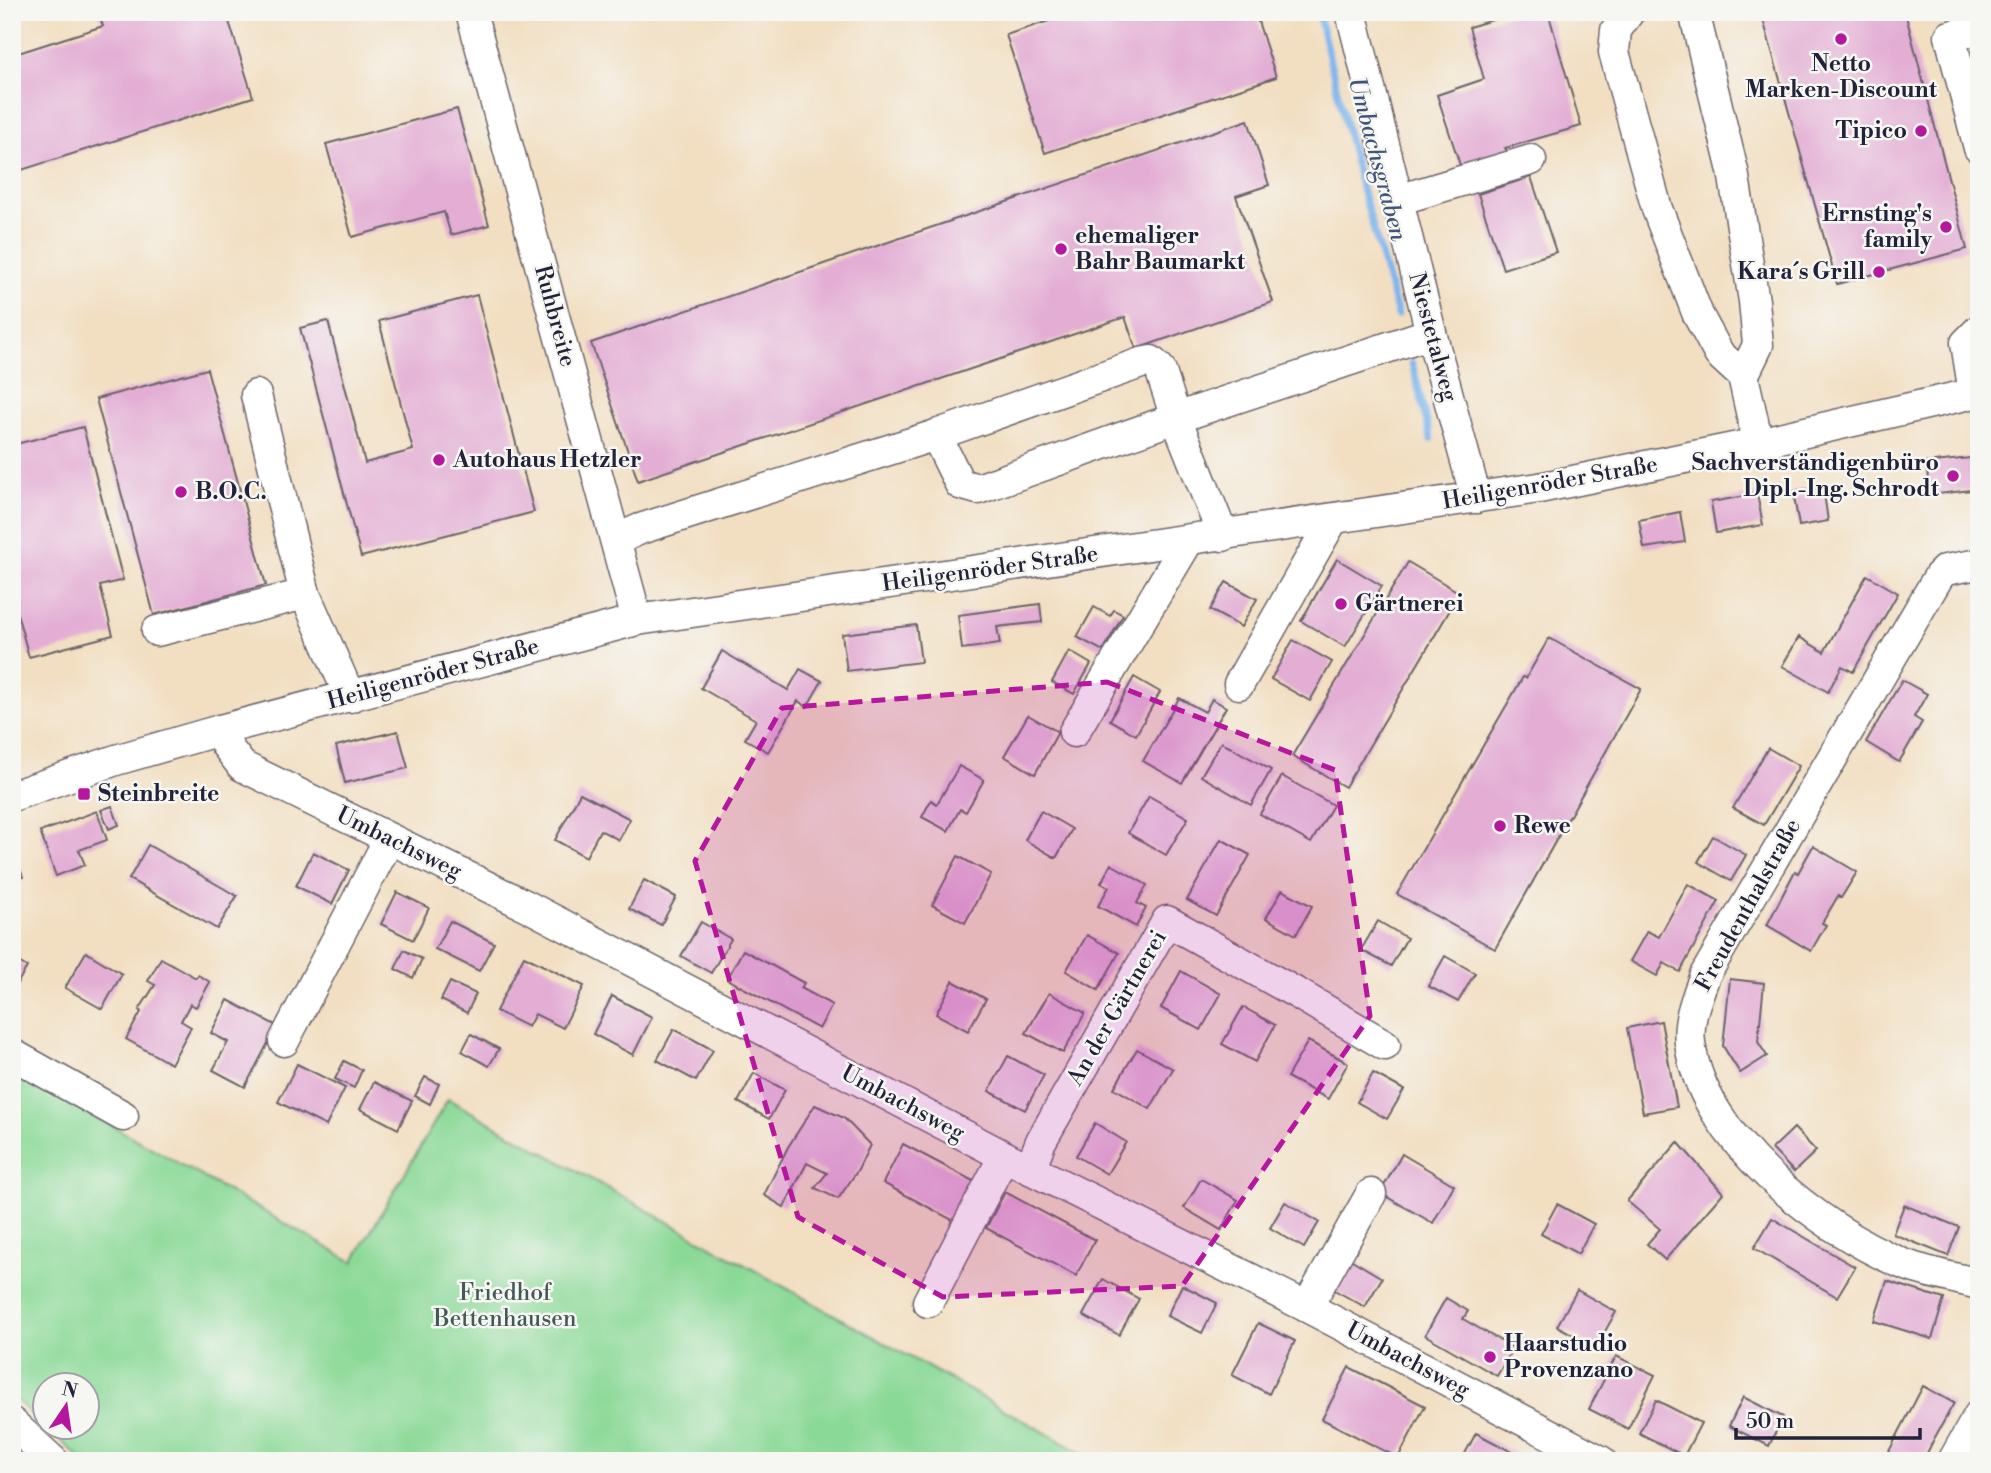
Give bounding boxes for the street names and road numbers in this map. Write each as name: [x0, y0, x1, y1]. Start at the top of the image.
street label: Ruhbreite: [528, 262, 582, 370]
street label: Niestetalweg: [1402, 269, 1464, 405]
street label: Heiligenröder Straße: [1440, 450, 1660, 516]
street label: Heiligenröder Straße: [880, 540, 1100, 598]
street label: Heiligenröder Straße: [324, 632, 542, 716]
street label: Umbachsweg: [332, 801, 466, 885]
street label: Freudenthalstraße: [1689, 814, 1807, 996]
street label: An der Gärtnerei: [1061, 925, 1173, 1092]
street label: Umbachsweg: [836, 1059, 970, 1147]
street label: Umbachsweg: [1341, 1316, 1475, 1404]

